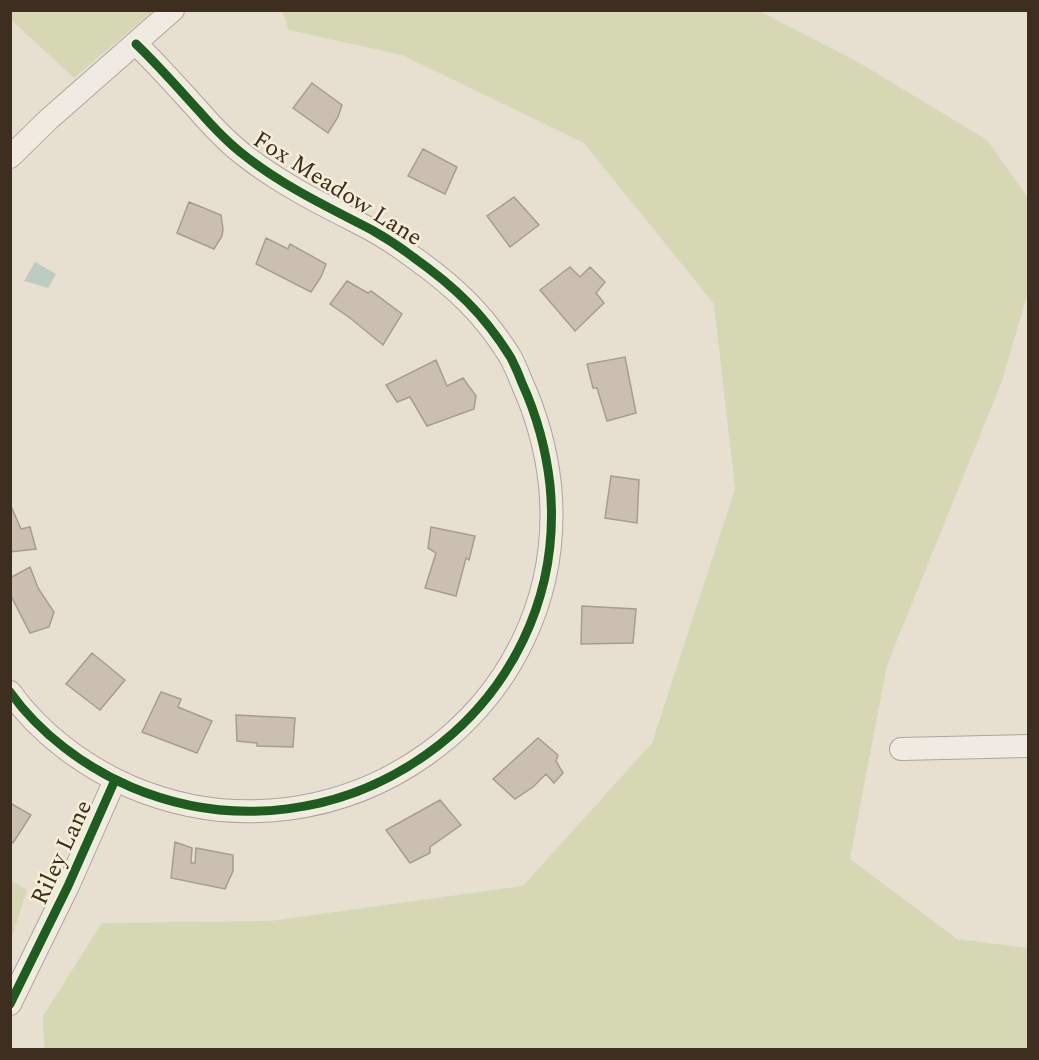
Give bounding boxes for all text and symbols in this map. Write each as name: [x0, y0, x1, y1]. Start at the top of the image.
street label: Fox Meadow Lane: [246, 122, 429, 256]
street label: Riley Lane: [22, 794, 102, 911]

